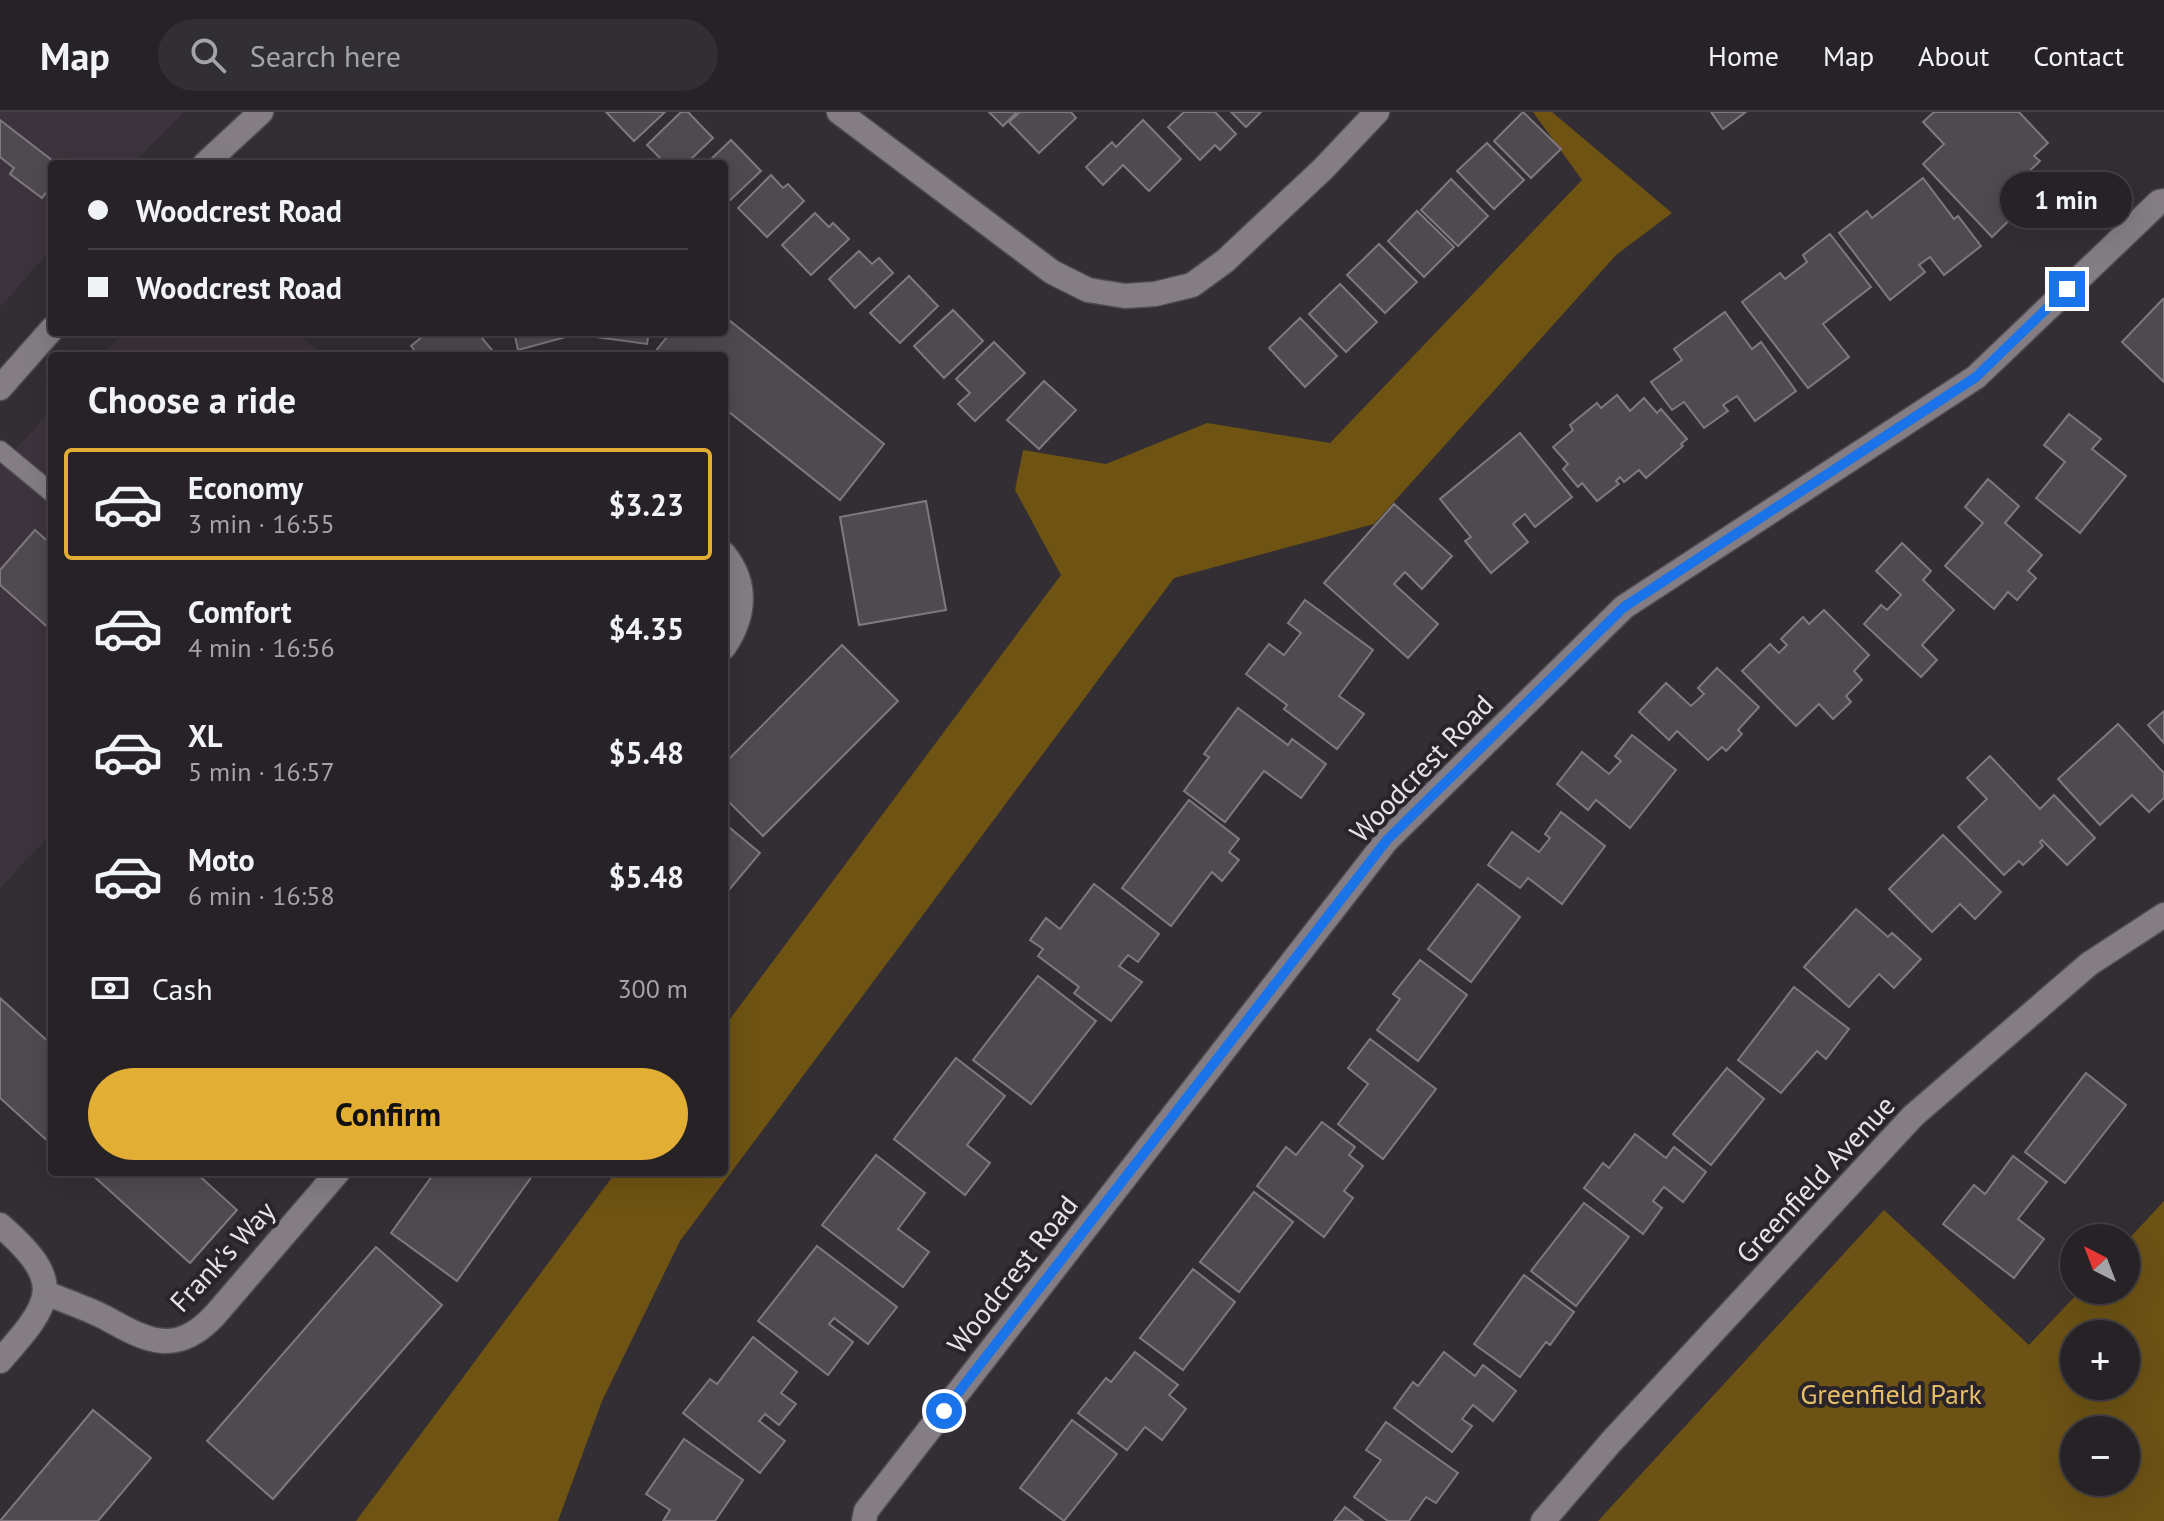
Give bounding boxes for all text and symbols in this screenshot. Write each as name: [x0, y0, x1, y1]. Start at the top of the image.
search box: [158, 19, 718, 91]
text: Map: [40, 31, 110, 80]
icon: search: [186, 33, 230, 77]
text: Search here: [250, 36, 401, 75]
text: Home: [1708, 37, 1779, 74]
text: Map: [1823, 37, 1874, 74]
text: About: [1918, 37, 1989, 74]
text: Contact: [2033, 37, 2124, 74]
callout: 1 min: [2001, 173, 2133, 229]
text: 1 min: [2034, 183, 2098, 216]
text: Woodcrest Road: [136, 191, 342, 230]
text: Woodcrest Road: [136, 268, 342, 307]
route end: [2049, 271, 2085, 307]
text: Choose a ride: [88, 376, 296, 423]
icon: car: [92, 468, 164, 540]
text: Economy: [188, 468, 303, 507]
text: $3.23: [609, 485, 684, 524]
text: 3 min · 16:55: [188, 507, 335, 540]
icon: car: [92, 592, 164, 664]
text: Comfort: [188, 592, 291, 631]
text: $4.35: [609, 609, 684, 648]
text: 4 min · 16:56: [188, 631, 335, 664]
street label: Woodcrest Road: [1341, 686, 1501, 850]
icon: car: [92, 716, 164, 788]
text: XL: [188, 716, 222, 755]
text: $5.48: [609, 733, 684, 772]
text: 5 min · 16:57: [188, 755, 335, 788]
icon: car: [92, 840, 164, 912]
text: Moto: [188, 840, 255, 879]
text: $5.48: [609, 857, 684, 896]
text: 6 min · 16:58: [188, 879, 335, 912]
icon: cash: [88, 966, 132, 1010]
text: Cash: [152, 969, 213, 1008]
text: 300 m: [617, 972, 688, 1005]
button: Confirm: [88, 1068, 688, 1160]
street label: Greenfield Avenue: [1728, 1087, 1902, 1271]
street label: Woodcrest Road: [938, 1187, 1086, 1361]
street label: Frank's Way: [161, 1193, 283, 1319]
north arrow: [2060, 1224, 2140, 1304]
map controls: [2060, 1224, 2140, 1496]
button: +: [2060, 1320, 2140, 1400]
park label: Greenfield Park: [1800, 1375, 1982, 1412]
route start: [926, 1393, 962, 1429]
button: −: [2060, 1416, 2140, 1496]

